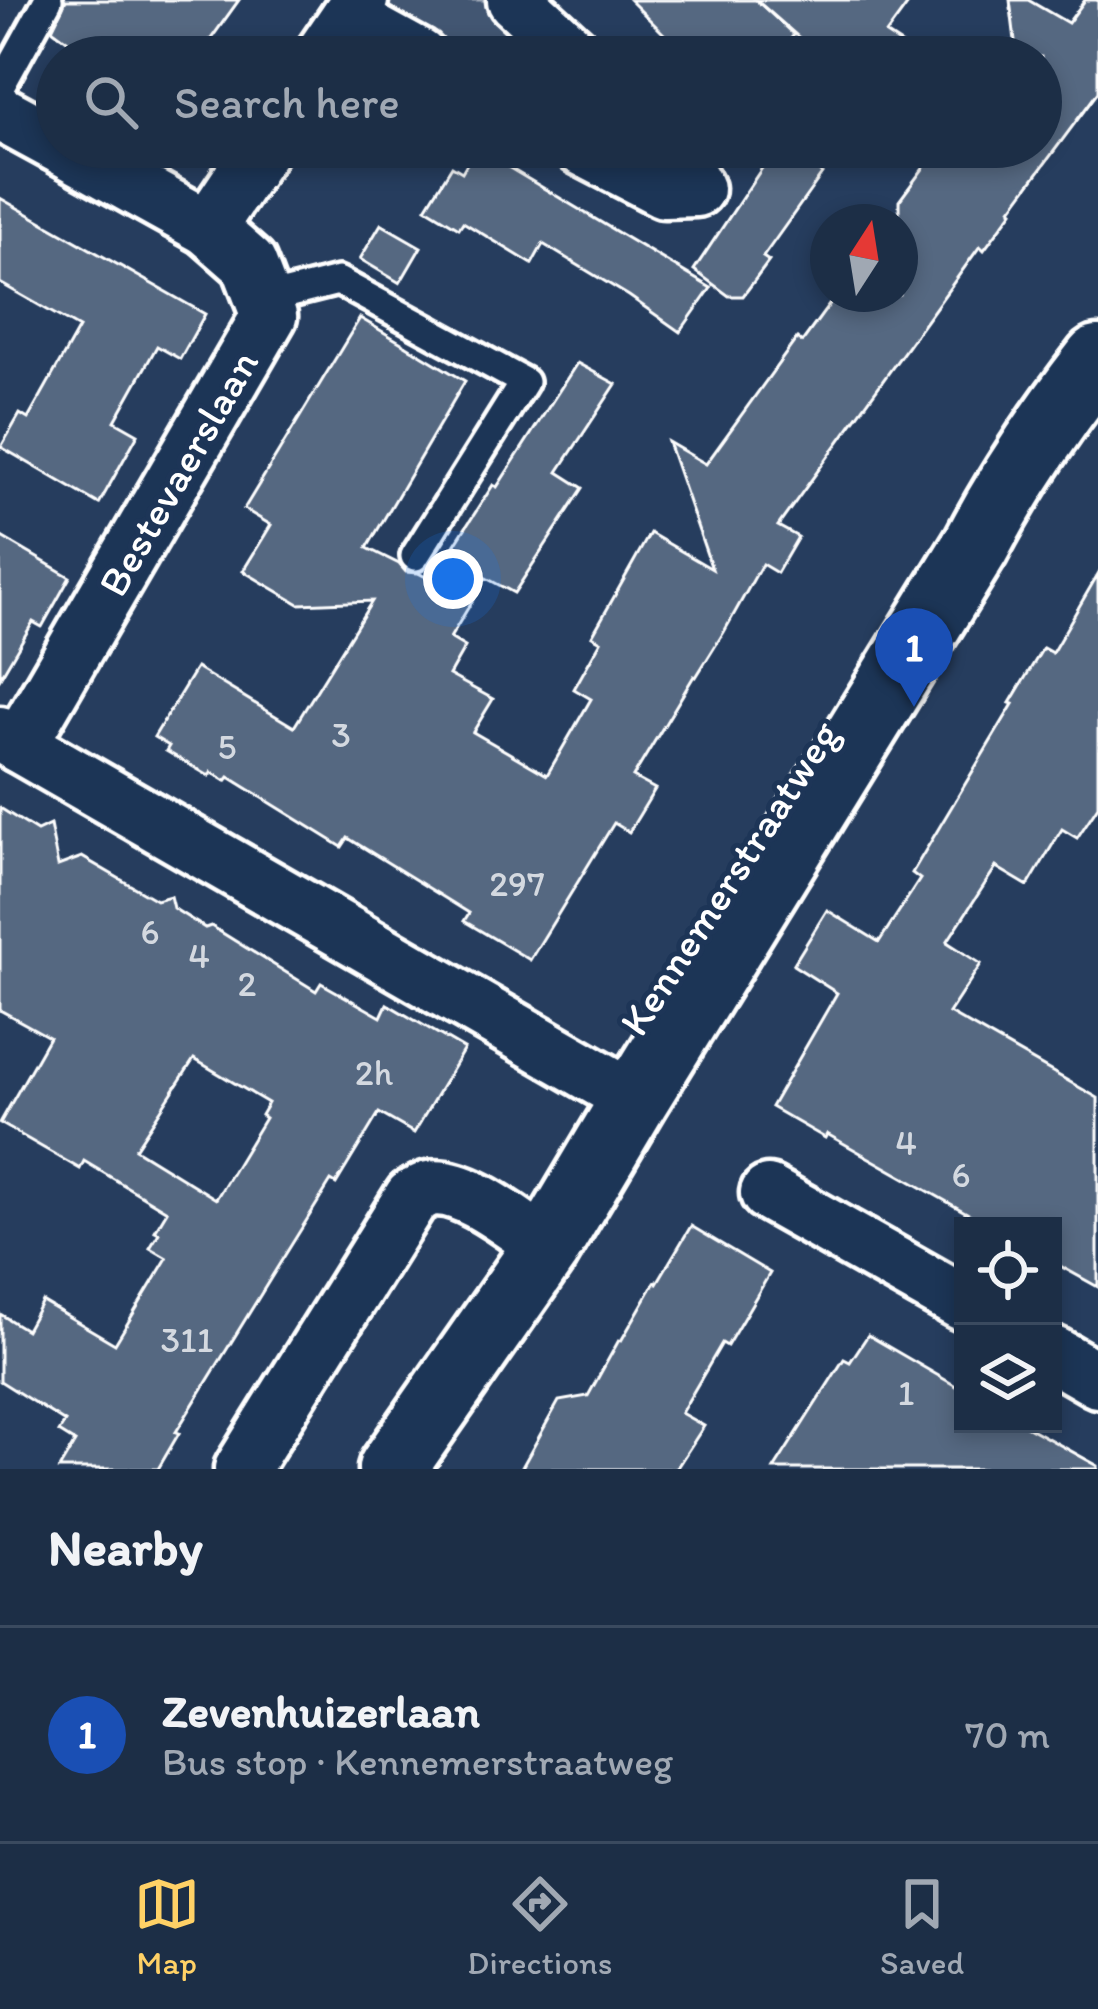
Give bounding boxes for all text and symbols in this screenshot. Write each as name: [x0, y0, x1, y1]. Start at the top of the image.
search box: [36, 36, 1062, 168]
icon: search: [78, 69, 144, 135]
text: Search here: [174, 75, 400, 129]
north arrow: [810, 204, 918, 312]
street label: Bestevaerslaan: [87, 341, 269, 605]
your location: [423, 549, 483, 609]
pin: 1: [875, 608, 953, 707]
street label: Kennemerstraatweg: [608, 711, 850, 1045]
house number: 3: [331, 713, 351, 756]
house number: 5: [218, 725, 236, 768]
house number: 297: [489, 862, 545, 905]
house number: 6: [140, 910, 160, 953]
house number: 4: [188, 934, 210, 977]
house number: 2: [238, 962, 257, 1005]
house number: 2h: [355, 1051, 394, 1094]
house number: 4: [895, 1121, 917, 1164]
house number: 6: [951, 1153, 971, 1196]
map controls: [954, 1217, 1062, 1433]
button: locate: [954, 1217, 1062, 1325]
house number: 311: [160, 1318, 214, 1361]
button: layers: [954, 1325, 1062, 1433]
house number: 1: [898, 1371, 914, 1414]
text: Nearby: [48, 1517, 203, 1578]
text: Zevenhuizerlaan: [162, 1684, 480, 1738]
text: 1: [78, 1711, 96, 1758]
text: 70 m: [965, 1711, 1050, 1758]
text: Bus stop · Kennemerstraatweg: [162, 1738, 673, 1785]
tab: Map: [134, 1871, 200, 1982]
tab: Directions: [467, 1871, 612, 1982]
tab: Saved: [880, 1871, 964, 1982]

